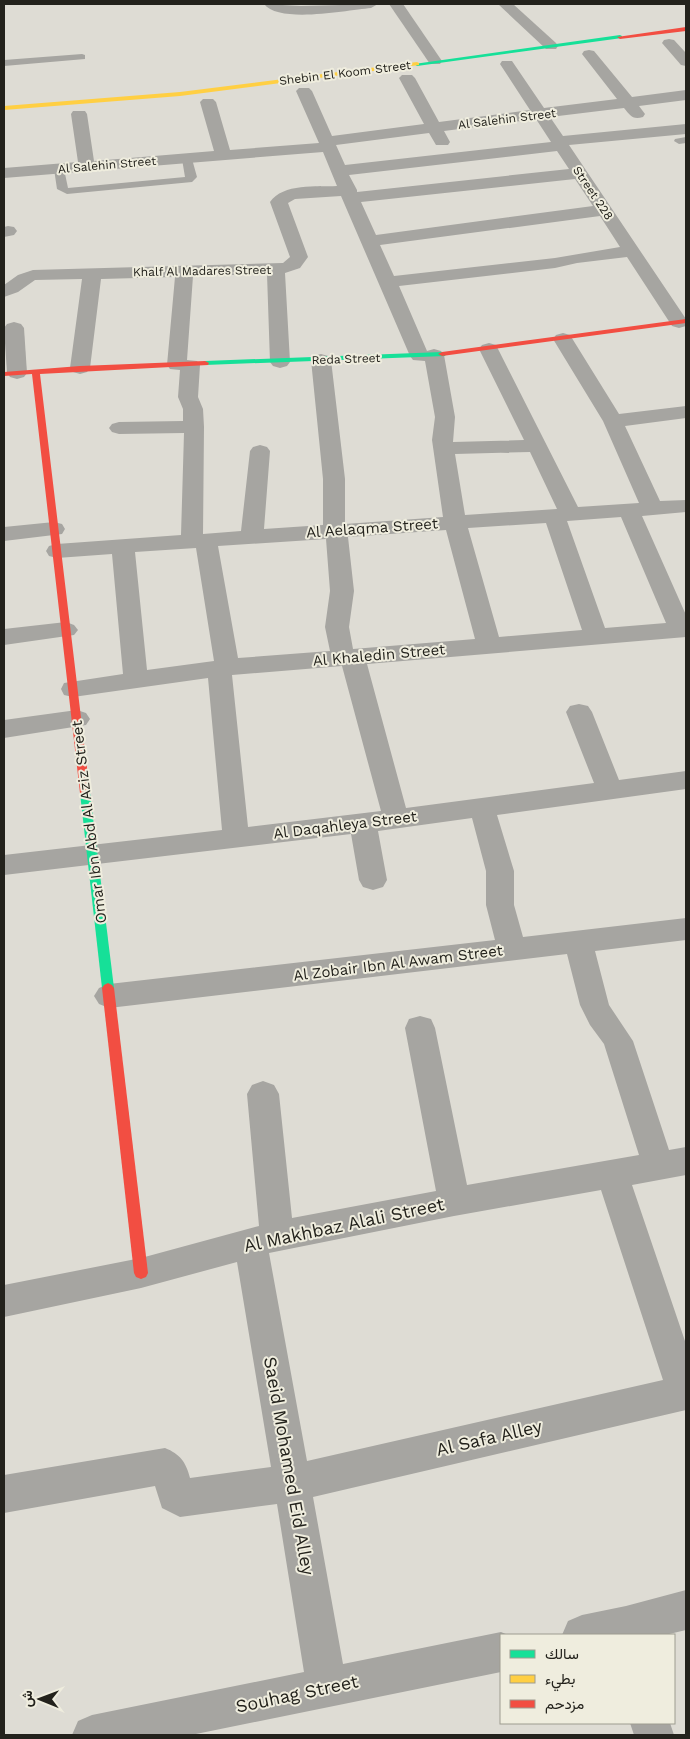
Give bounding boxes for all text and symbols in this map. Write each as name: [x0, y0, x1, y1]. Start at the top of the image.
street label: Shebin El Koom Street: [278, 58, 412, 88]
street label: Al Salehin Street: [457, 106, 557, 132]
street label: Al Salehin Street: [57, 154, 157, 176]
street label: Street 228: [570, 164, 616, 222]
street label: Khalf Al Madares Street: [133, 263, 271, 279]
street label: Reda Street: [311, 351, 381, 367]
street label: Al Aelaqma Street: [305, 514, 439, 542]
street label: Al Khaledin Street: [312, 640, 447, 670]
street label: Omar Ibn Abd Al Aziz Street: [68, 719, 110, 924]
street label: Al Daqahleya Street: [272, 807, 418, 843]
street label: Al Zobair Ibn Al Awam Street: [292, 941, 504, 985]
street label: Al Makhbaz Alali Street: [242, 1193, 446, 1256]
street label: Saeid Mohamed Eid Alley: [260, 1355, 319, 1578]
street label: Al Safa Alley: [434, 1415, 545, 1460]
legend: [500, 1634, 675, 1724]
text: سالك: [545, 1645, 579, 1663]
street label: Souhag Street: [234, 1670, 360, 1717]
text: بطيء: [545, 1670, 575, 1692]
north arrow: [15, 1674, 65, 1724]
text: ش: [19, 1690, 36, 1707]
text: مزدحم: [545, 1695, 584, 1714]

